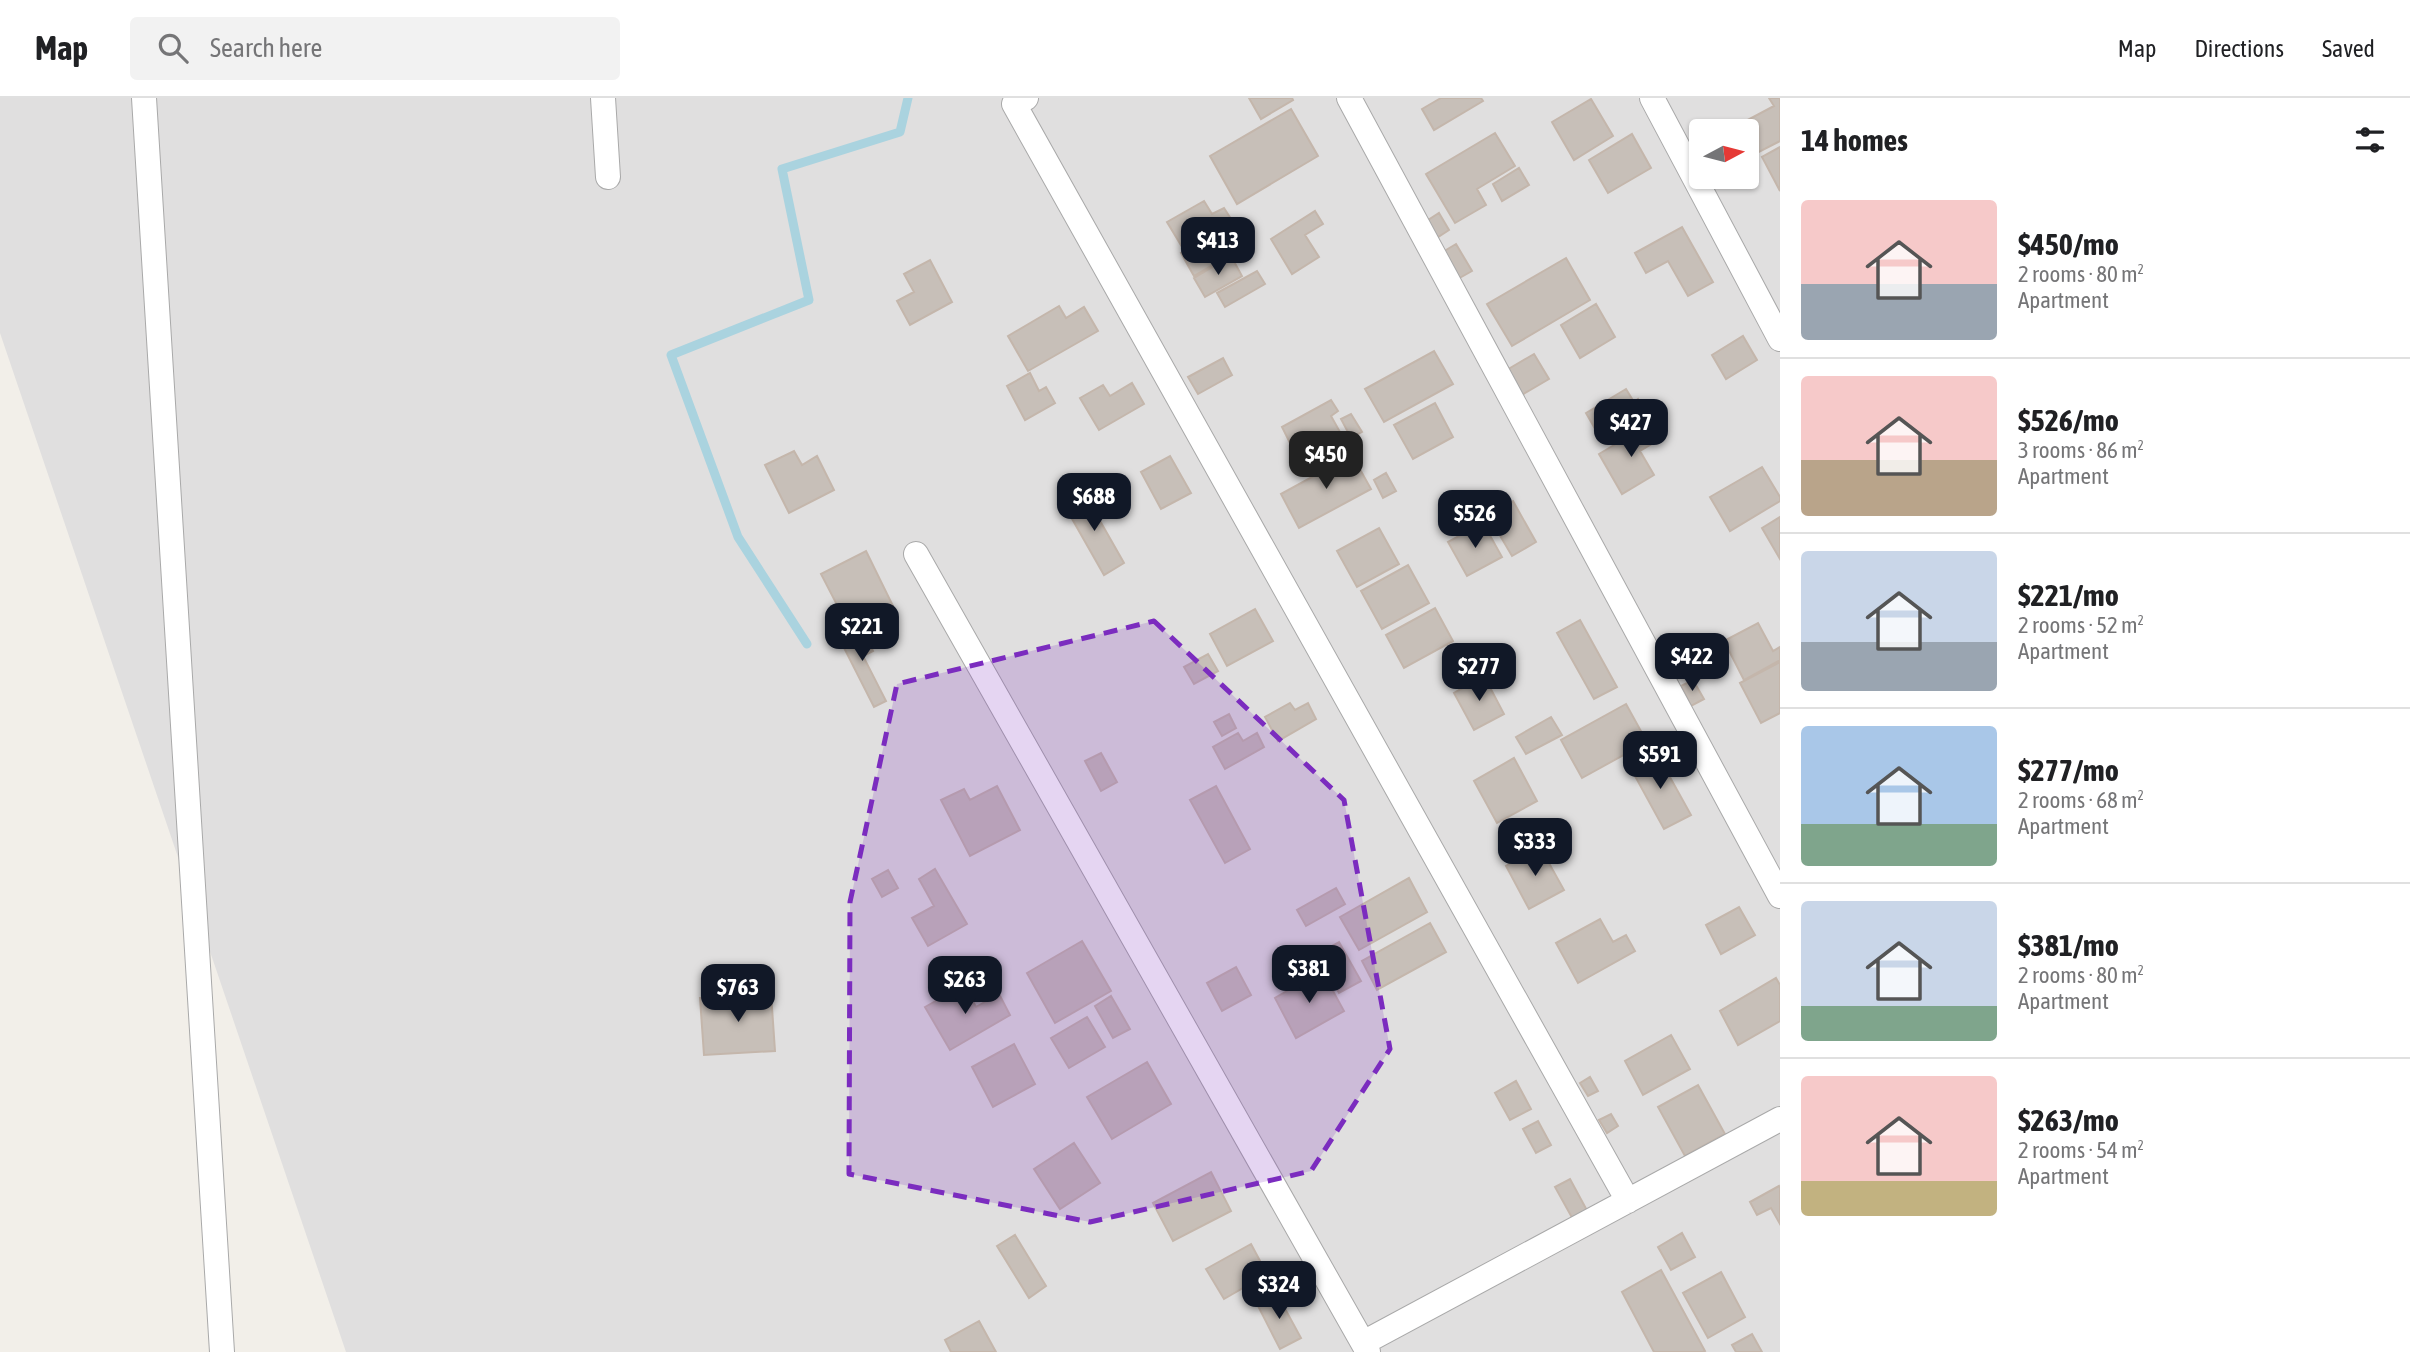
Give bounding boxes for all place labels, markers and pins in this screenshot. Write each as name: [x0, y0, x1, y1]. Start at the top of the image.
pin: $413: [1177, 218, 1259, 277]
pin: $427: [1590, 400, 1672, 459]
pin: $450: [1285, 432, 1367, 491]
pin: $688: [1053, 474, 1135, 533]
pin: $526: [1434, 490, 1516, 550]
pin: $221: [821, 603, 903, 663]
pin: $422: [1651, 634, 1733, 693]
pin: $277: [1438, 644, 1520, 703]
pin: $591: [1619, 732, 1701, 791]
pin: $333: [1494, 818, 1576, 878]
pin: $381: [1268, 946, 1350, 1005]
pin: $263: [924, 956, 1006, 1016]
pin: $763: [697, 964, 779, 1024]
pin: $324: [1238, 1262, 1320, 1321]

